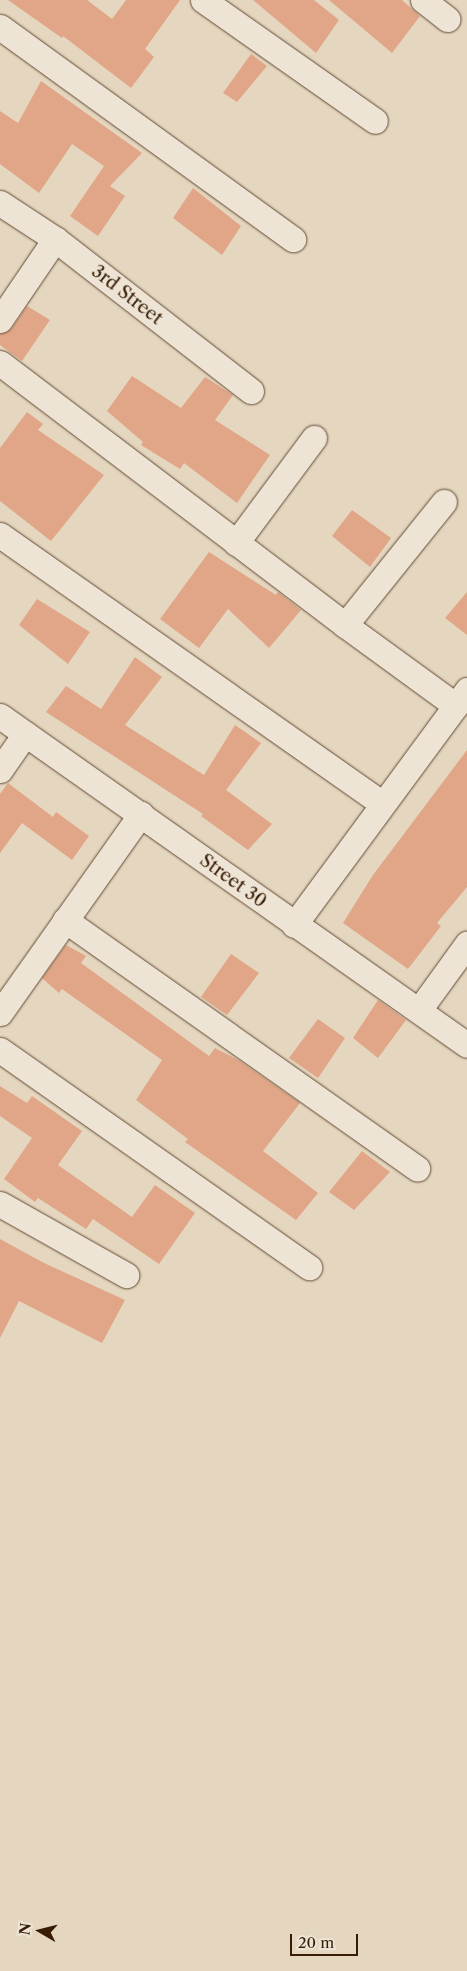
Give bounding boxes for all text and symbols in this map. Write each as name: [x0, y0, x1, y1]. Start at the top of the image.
street label: 3rd Street: [87, 261, 167, 329]
street label: Street 30: [195, 850, 271, 912]
north arrow: [15, 1906, 65, 1956]
text: N: [15, 1922, 35, 1936]
scale bar: [292, 1924, 360, 1956]
text: 20 m: [298, 1933, 334, 1952]

